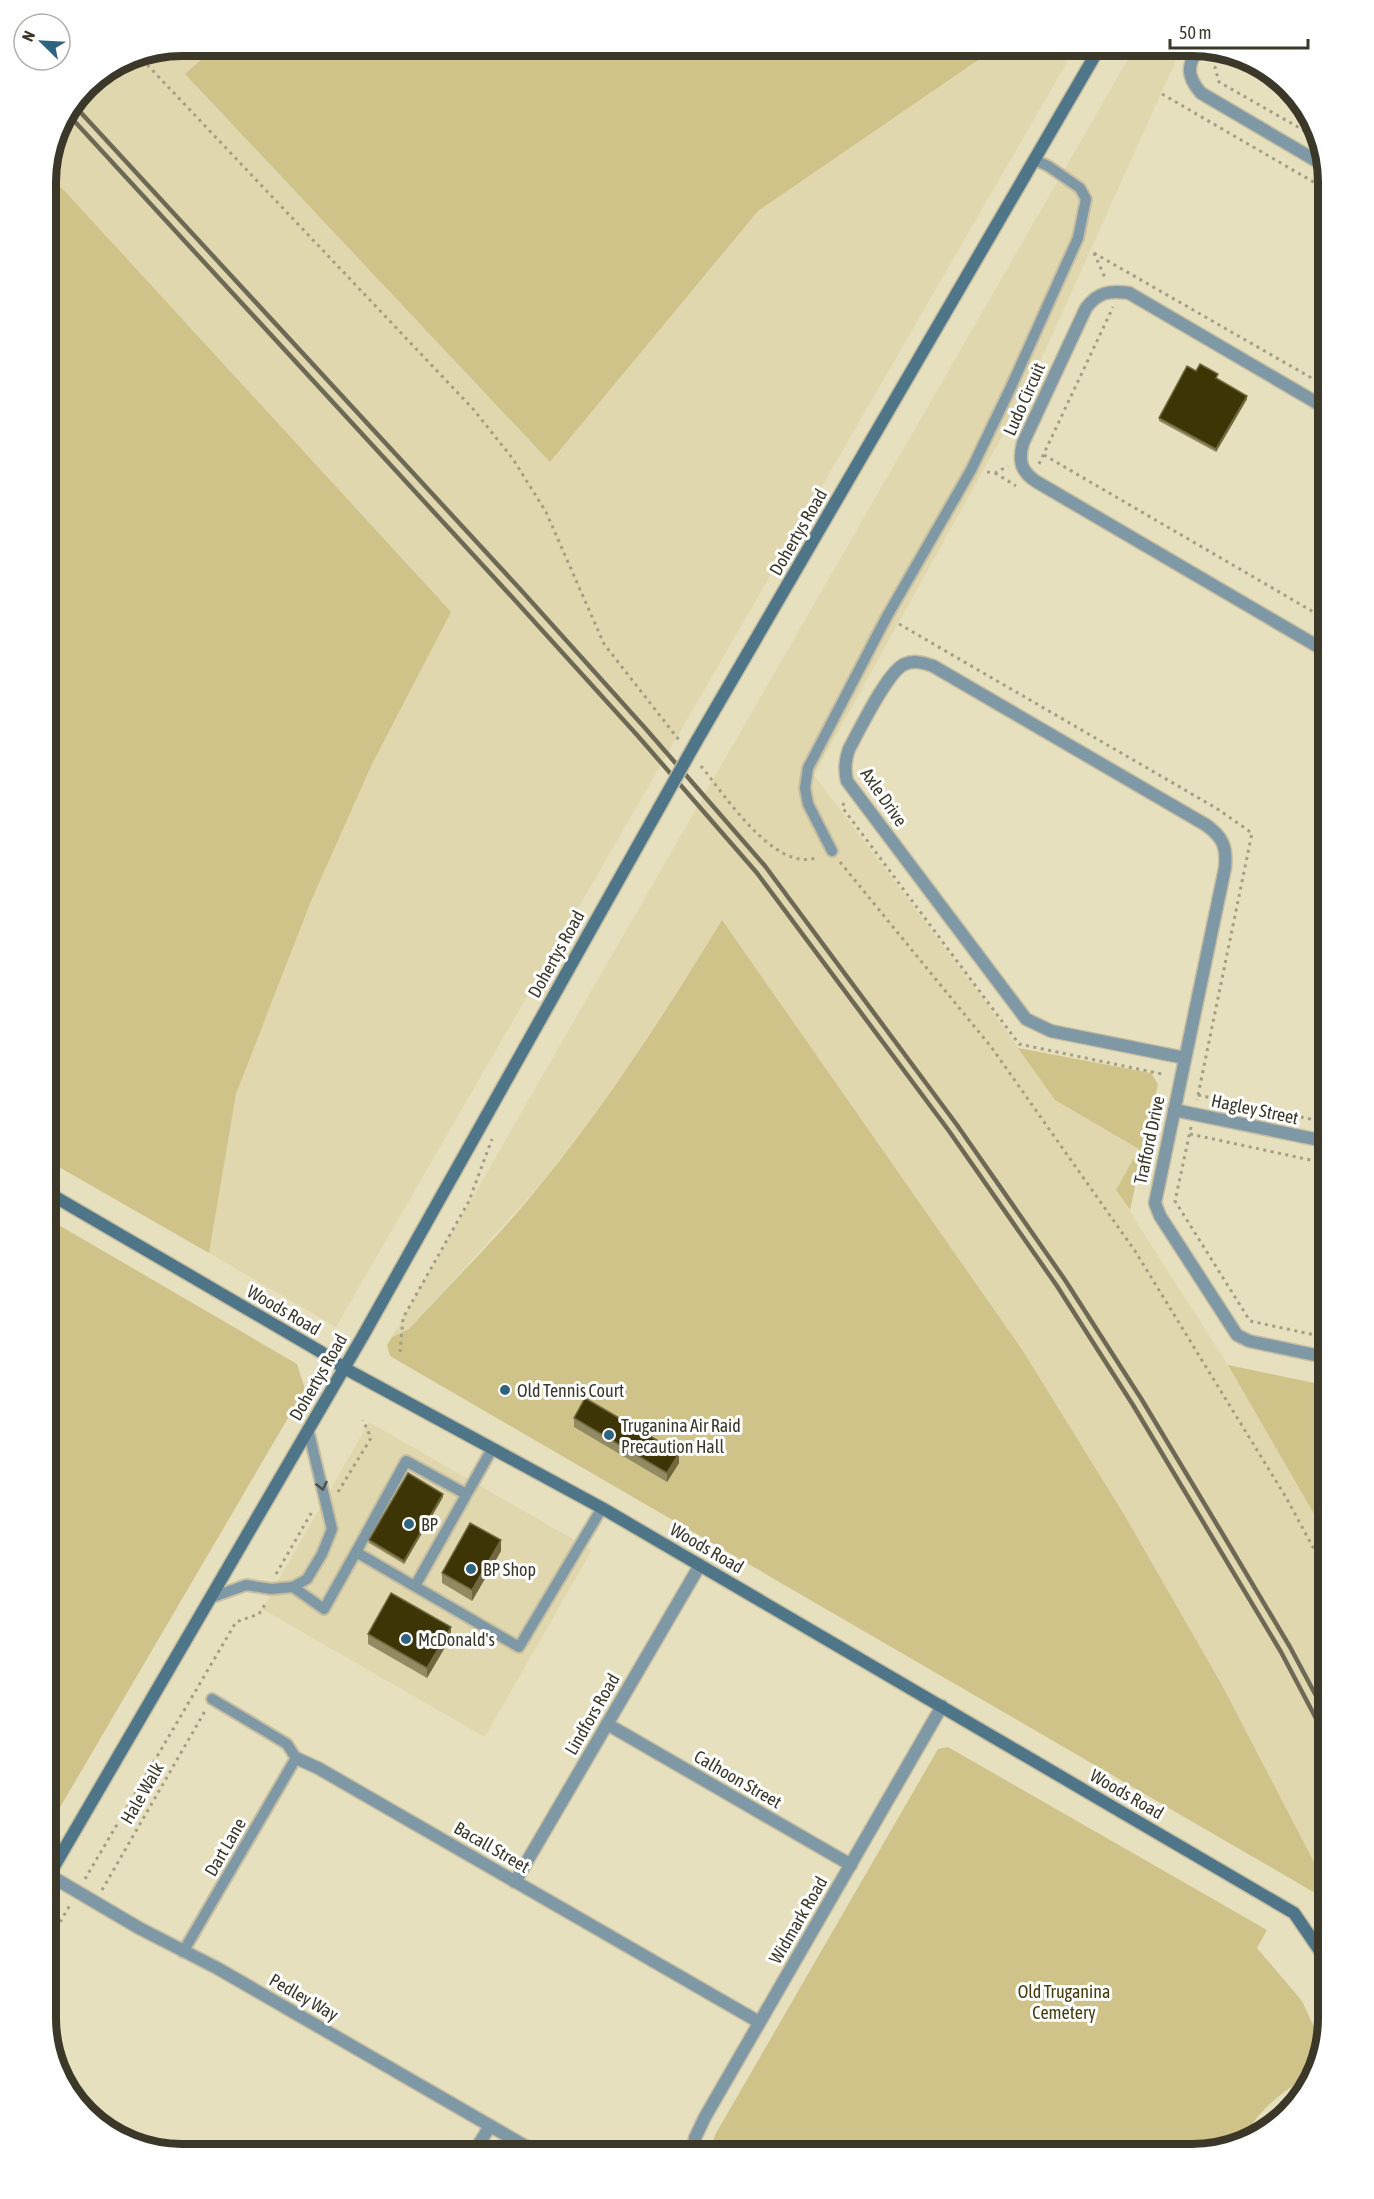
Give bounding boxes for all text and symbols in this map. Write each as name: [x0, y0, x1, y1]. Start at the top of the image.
north arrow: [12, 12, 72, 72]
scale bar: [1170, 12, 1308, 50]
text: 50 m: [1179, 22, 1211, 43]
text: N: [18, 28, 38, 44]
street label: Ludo Circuit: [999, 359, 1049, 439]
street label: Dohertys Road: [765, 485, 831, 579]
street label: Axle Drive: [856, 764, 912, 830]
street label: Dohertys Road: [523, 907, 589, 1001]
street label: Hagley Street: [1210, 1090, 1300, 1128]
street label: Trafford Drive: [1129, 1094, 1169, 1186]
street label: Woods Road: [244, 1281, 324, 1339]
street label: Dohertys Road: [285, 1330, 351, 1424]
place label: Old Tennis Court: [517, 1380, 624, 1401]
marker: Old Tennis Court: [498, 1383, 512, 1397]
place label: Truganina Air Raid Precaution Hall: [621, 1415, 741, 1457]
marker: Truganina Air Raid Precaution Hall: [602, 1428, 616, 1442]
one-way arrow: [314, 1481, 327, 1491]
place label: BP: [421, 1514, 439, 1535]
marker: BP: [402, 1517, 416, 1531]
street label: Woods Road: [667, 1519, 747, 1577]
place label: BP Shop: [483, 1559, 536, 1580]
marker: BP Shop: [464, 1562, 478, 1576]
place label: McDonald's: [418, 1629, 495, 1650]
marker: McDonald's: [399, 1632, 413, 1646]
street label: Lindfors Road: [560, 1670, 624, 1758]
street label: Calhoon Street: [690, 1746, 786, 1812]
street label: Hale Walk: [116, 1758, 168, 1828]
street label: Woods Road: [1087, 1765, 1167, 1823]
street label: Dart Lane: [200, 1814, 250, 1880]
street label: Bacall Street: [451, 1817, 533, 1877]
street label: Widmark Road: [765, 1873, 831, 1967]
street label: Pedley Way: [266, 1969, 342, 2025]
park label: Old Truganina Cemetery: [1018, 1981, 1110, 2023]

